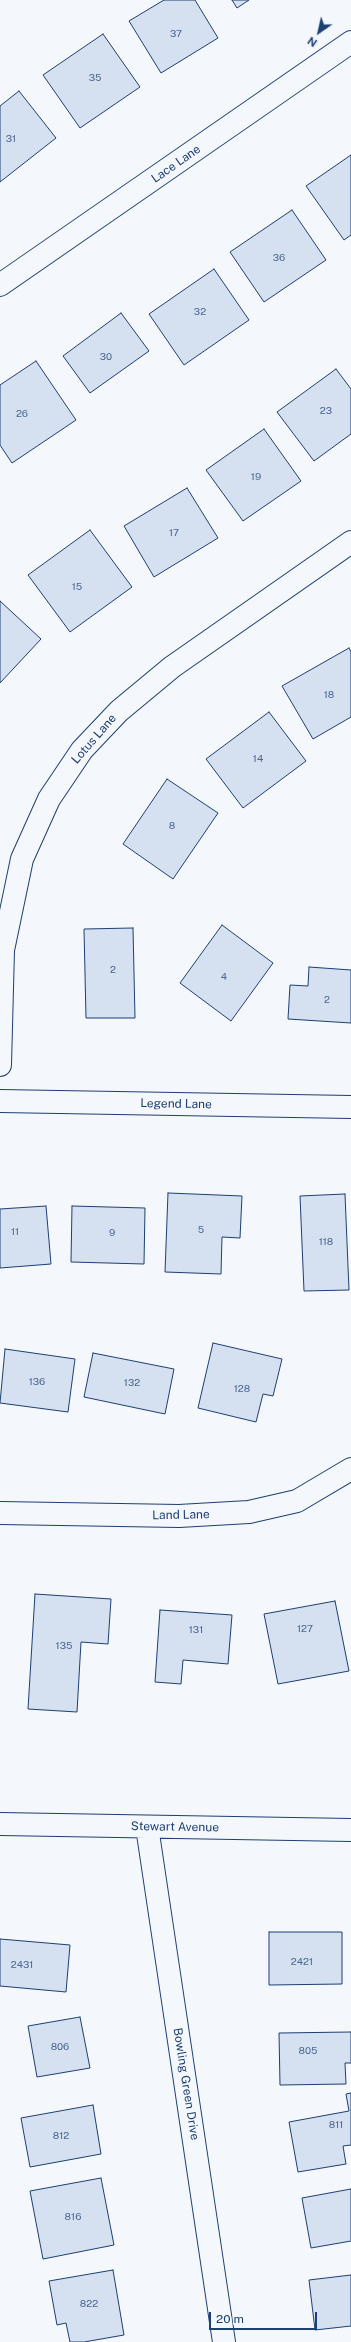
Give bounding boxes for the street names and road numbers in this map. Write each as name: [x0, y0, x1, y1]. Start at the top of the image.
street label: Lace Lane: [149, 142, 203, 186]
street label: Lotus Lane: [69, 711, 119, 767]
street label: Legend Lane: [140, 1096, 212, 1112]
street label: Land Lane: [152, 1507, 210, 1523]
street label: Stewart Avenue: [131, 1819, 219, 1835]
street label: Bowling Green Drive: [170, 2027, 202, 2141]

